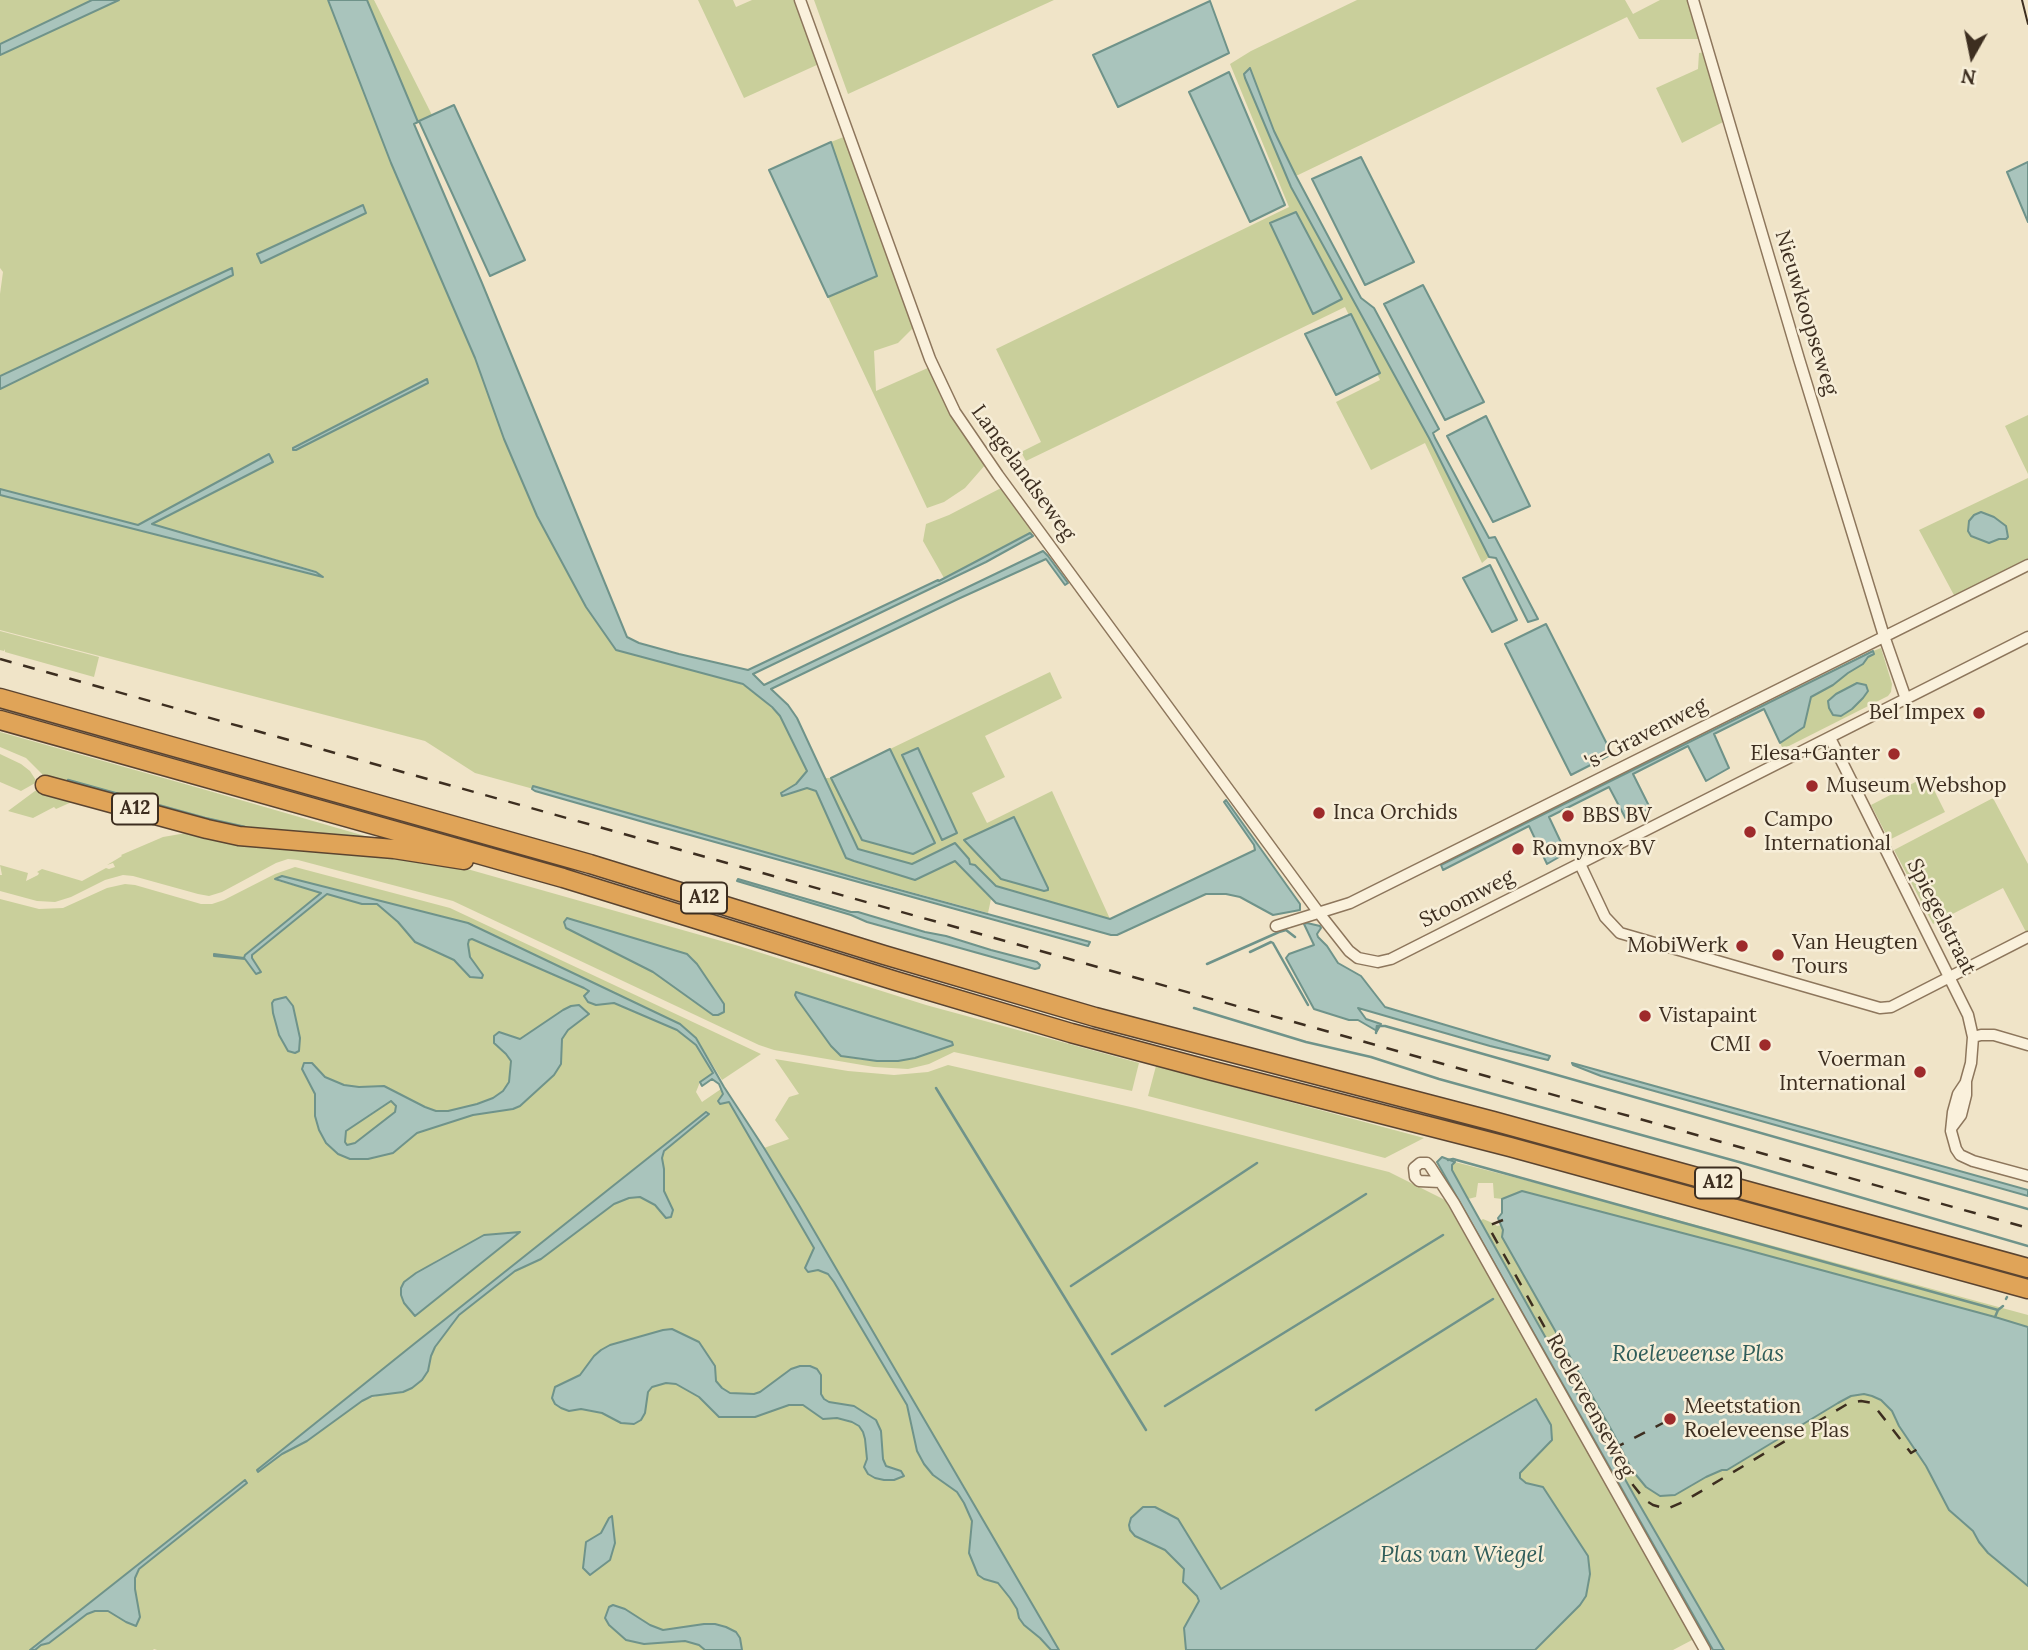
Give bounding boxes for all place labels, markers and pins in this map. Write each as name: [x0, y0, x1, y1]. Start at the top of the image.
place label: Bel Impex: [1869, 700, 1965, 726]
marker: Bel Impex: [1971, 705, 1987, 721]
place label: Elesa+Ganter: [1750, 741, 1880, 767]
marker: Elesa+Ganter: [1886, 746, 1902, 762]
place label: Museum Webshop: [1826, 773, 2007, 799]
marker: Museum Webshop: [1804, 778, 1820, 794]
place label: Inca Orchids: [1333, 800, 1458, 826]
place label: BBS BV: [1582, 803, 1652, 829]
marker: Inca Orchids: [1311, 805, 1327, 821]
place label: Campo International: [1764, 807, 1891, 857]
marker: BBS BV: [1560, 808, 1576, 824]
marker: Campo International: [1742, 824, 1758, 840]
place label: Romynox BV: [1532, 836, 1655, 862]
marker: Romynox BV: [1510, 841, 1526, 857]
place label: Van Heugten Tours: [1792, 930, 1918, 980]
place label: MobiWerk: [1627, 933, 1728, 959]
marker: MobiWerk: [1734, 938, 1750, 954]
marker: Van Heugten Tours: [1770, 947, 1786, 963]
place label: Vistapaint: [1659, 1003, 1757, 1029]
marker: Vistapaint: [1637, 1008, 1653, 1024]
place label: CMI: [1710, 1032, 1751, 1058]
marker: CMI: [1757, 1037, 1773, 1053]
place label: Voerman International: [1779, 1047, 1906, 1097]
marker: Voerman International: [1912, 1064, 1928, 1080]
place label: Meetstation Roeleveense Plas: [1684, 1394, 1849, 1444]
marker: Meetstation Roeleveense Plas: [1662, 1411, 1678, 1427]

